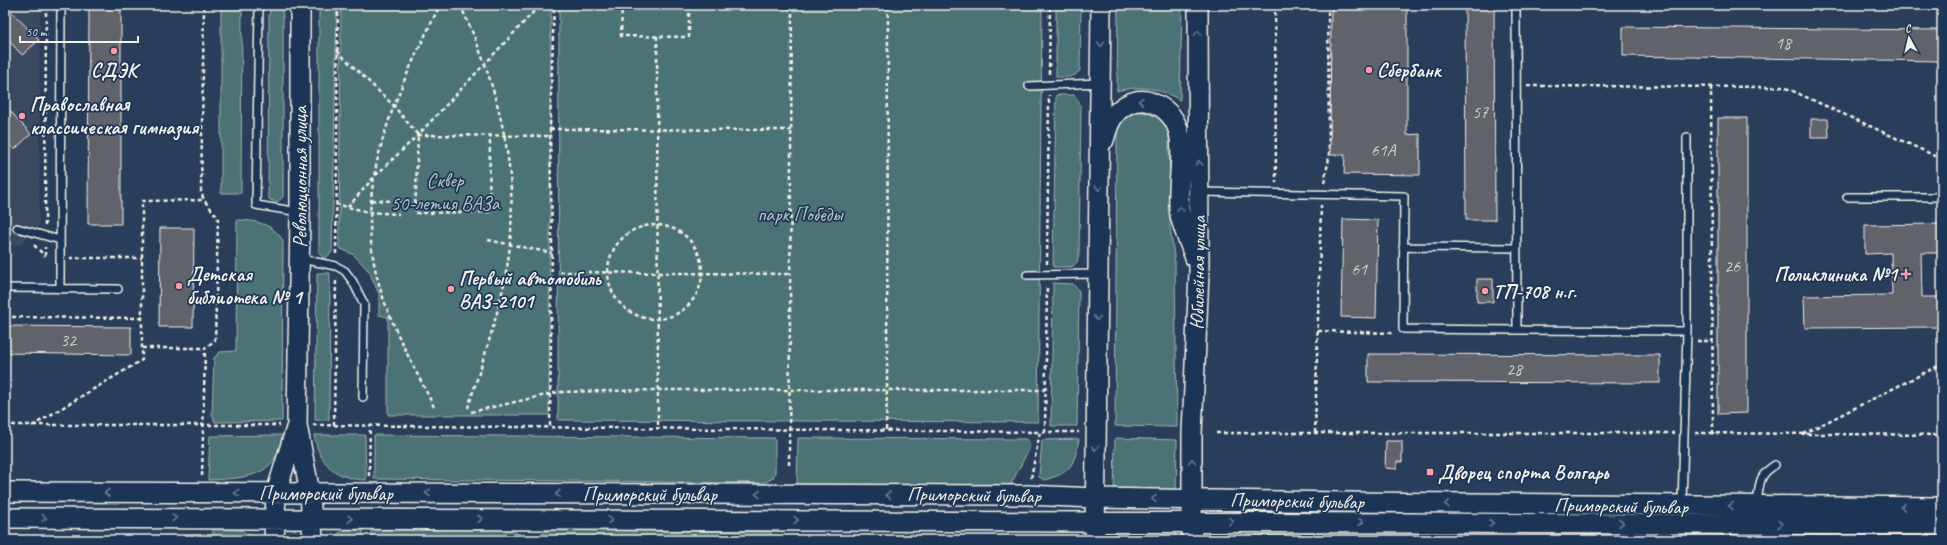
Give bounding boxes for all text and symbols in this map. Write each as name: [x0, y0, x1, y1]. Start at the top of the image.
scale bar: [20, 18, 138, 44]
north arrow: [1889, 18, 1929, 58]
text: С: [1904, 21, 1913, 35]
text: 50 m: [26, 24, 48, 40]
one-way arrow: [1194, 30, 1202, 36]
house number: 18: [1775, 32, 1793, 54]
one-way arrow: [1097, 41, 1105, 47]
marker: СДЭК: [109, 46, 119, 56]
place label: СДЭК: [91, 58, 141, 83]
place label: Сбербанк: [1377, 58, 1443, 83]
marker: Сбербанк: [1364, 65, 1374, 75]
place label: Православная классическая гимназия: [30, 92, 200, 141]
one-way arrow: [1138, 97, 1144, 105]
house number: 57: [1472, 101, 1489, 123]
street label: Революционная улица: [288, 105, 313, 248]
marker: Православная классическая гимназия: [17, 111, 27, 121]
house number: 61А: [1370, 139, 1397, 161]
one-way arrow: [1195, 160, 1204, 166]
park label: Сквер 50-летия ВАЗа: [390, 168, 501, 216]
one-way arrow: [1095, 185, 1103, 191]
park label: парк Победы: [758, 202, 844, 227]
one-way arrow: [1176, 206, 1185, 212]
street label: Юбилейная улица: [1185, 214, 1212, 330]
house number: 26: [1724, 255, 1741, 277]
house number: 61: [1351, 258, 1368, 280]
place label: Детская библиотека № 1: [187, 262, 304, 310]
place label: Поликлиника №1: [1774, 262, 1899, 287]
place label: Первый автомобиль ВАЗ-2101: [459, 266, 602, 314]
marker: Поликлиника №1: [1900, 268, 1912, 280]
place label: ТП-708 н.г.: [1493, 279, 1578, 304]
marker: Детская библиотека № 1: [174, 281, 184, 291]
marker: Первый автомобиль ВАЗ-2101: [446, 284, 456, 294]
marker: ТП-708 н.г.: [1480, 286, 1490, 296]
one-way arrow: [1093, 315, 1101, 321]
house number: 32: [60, 329, 78, 351]
house number: 28: [1506, 358, 1524, 380]
one-way arrow: [1091, 445, 1099, 451]
one-way arrow: [1188, 458, 1196, 464]
place label: Дворец спорта Волгарь: [1438, 460, 1610, 485]
marker: Дворец спорта Волгарь: [1425, 467, 1435, 477]
street label: Приморский бульвар: [259, 481, 394, 506]
street label: Приморский бульвар: [907, 481, 1043, 509]
street label: Приморский бульвар: [583, 482, 718, 507]
street label: Приморский бульвар: [1230, 487, 1366, 515]
one-way arrow: [104, 489, 110, 497]
one-way arrow: [234, 489, 240, 497]
one-way arrow: [425, 489, 431, 497]
one-way arrow: [555, 490, 561, 498]
one-way arrow: [755, 490, 761, 498]
one-way arrow: [885, 491, 891, 499]
street label: Приморский бульвар: [1554, 492, 1690, 520]
one-way arrow: [1151, 495, 1157, 503]
one-way arrow: [1444, 500, 1450, 508]
one-way arrow: [1728, 502, 1734, 510]
one-way arrow: [1900, 503, 1906, 511]
one-way arrow: [41, 514, 47, 522]
one-way arrow: [171, 514, 177, 523]
one-way arrow: [347, 515, 353, 523]
one-way arrow: [477, 515, 483, 523]
one-way arrow: [607, 516, 613, 524]
one-way arrow: [793, 516, 799, 524]
one-way arrow: [1228, 517, 1234, 525]
one-way arrow: [1358, 518, 1364, 526]
one-way arrow: [1488, 518, 1494, 527]
one-way arrow: [1618, 519, 1624, 527]
one-way arrow: [1777, 520, 1783, 528]

